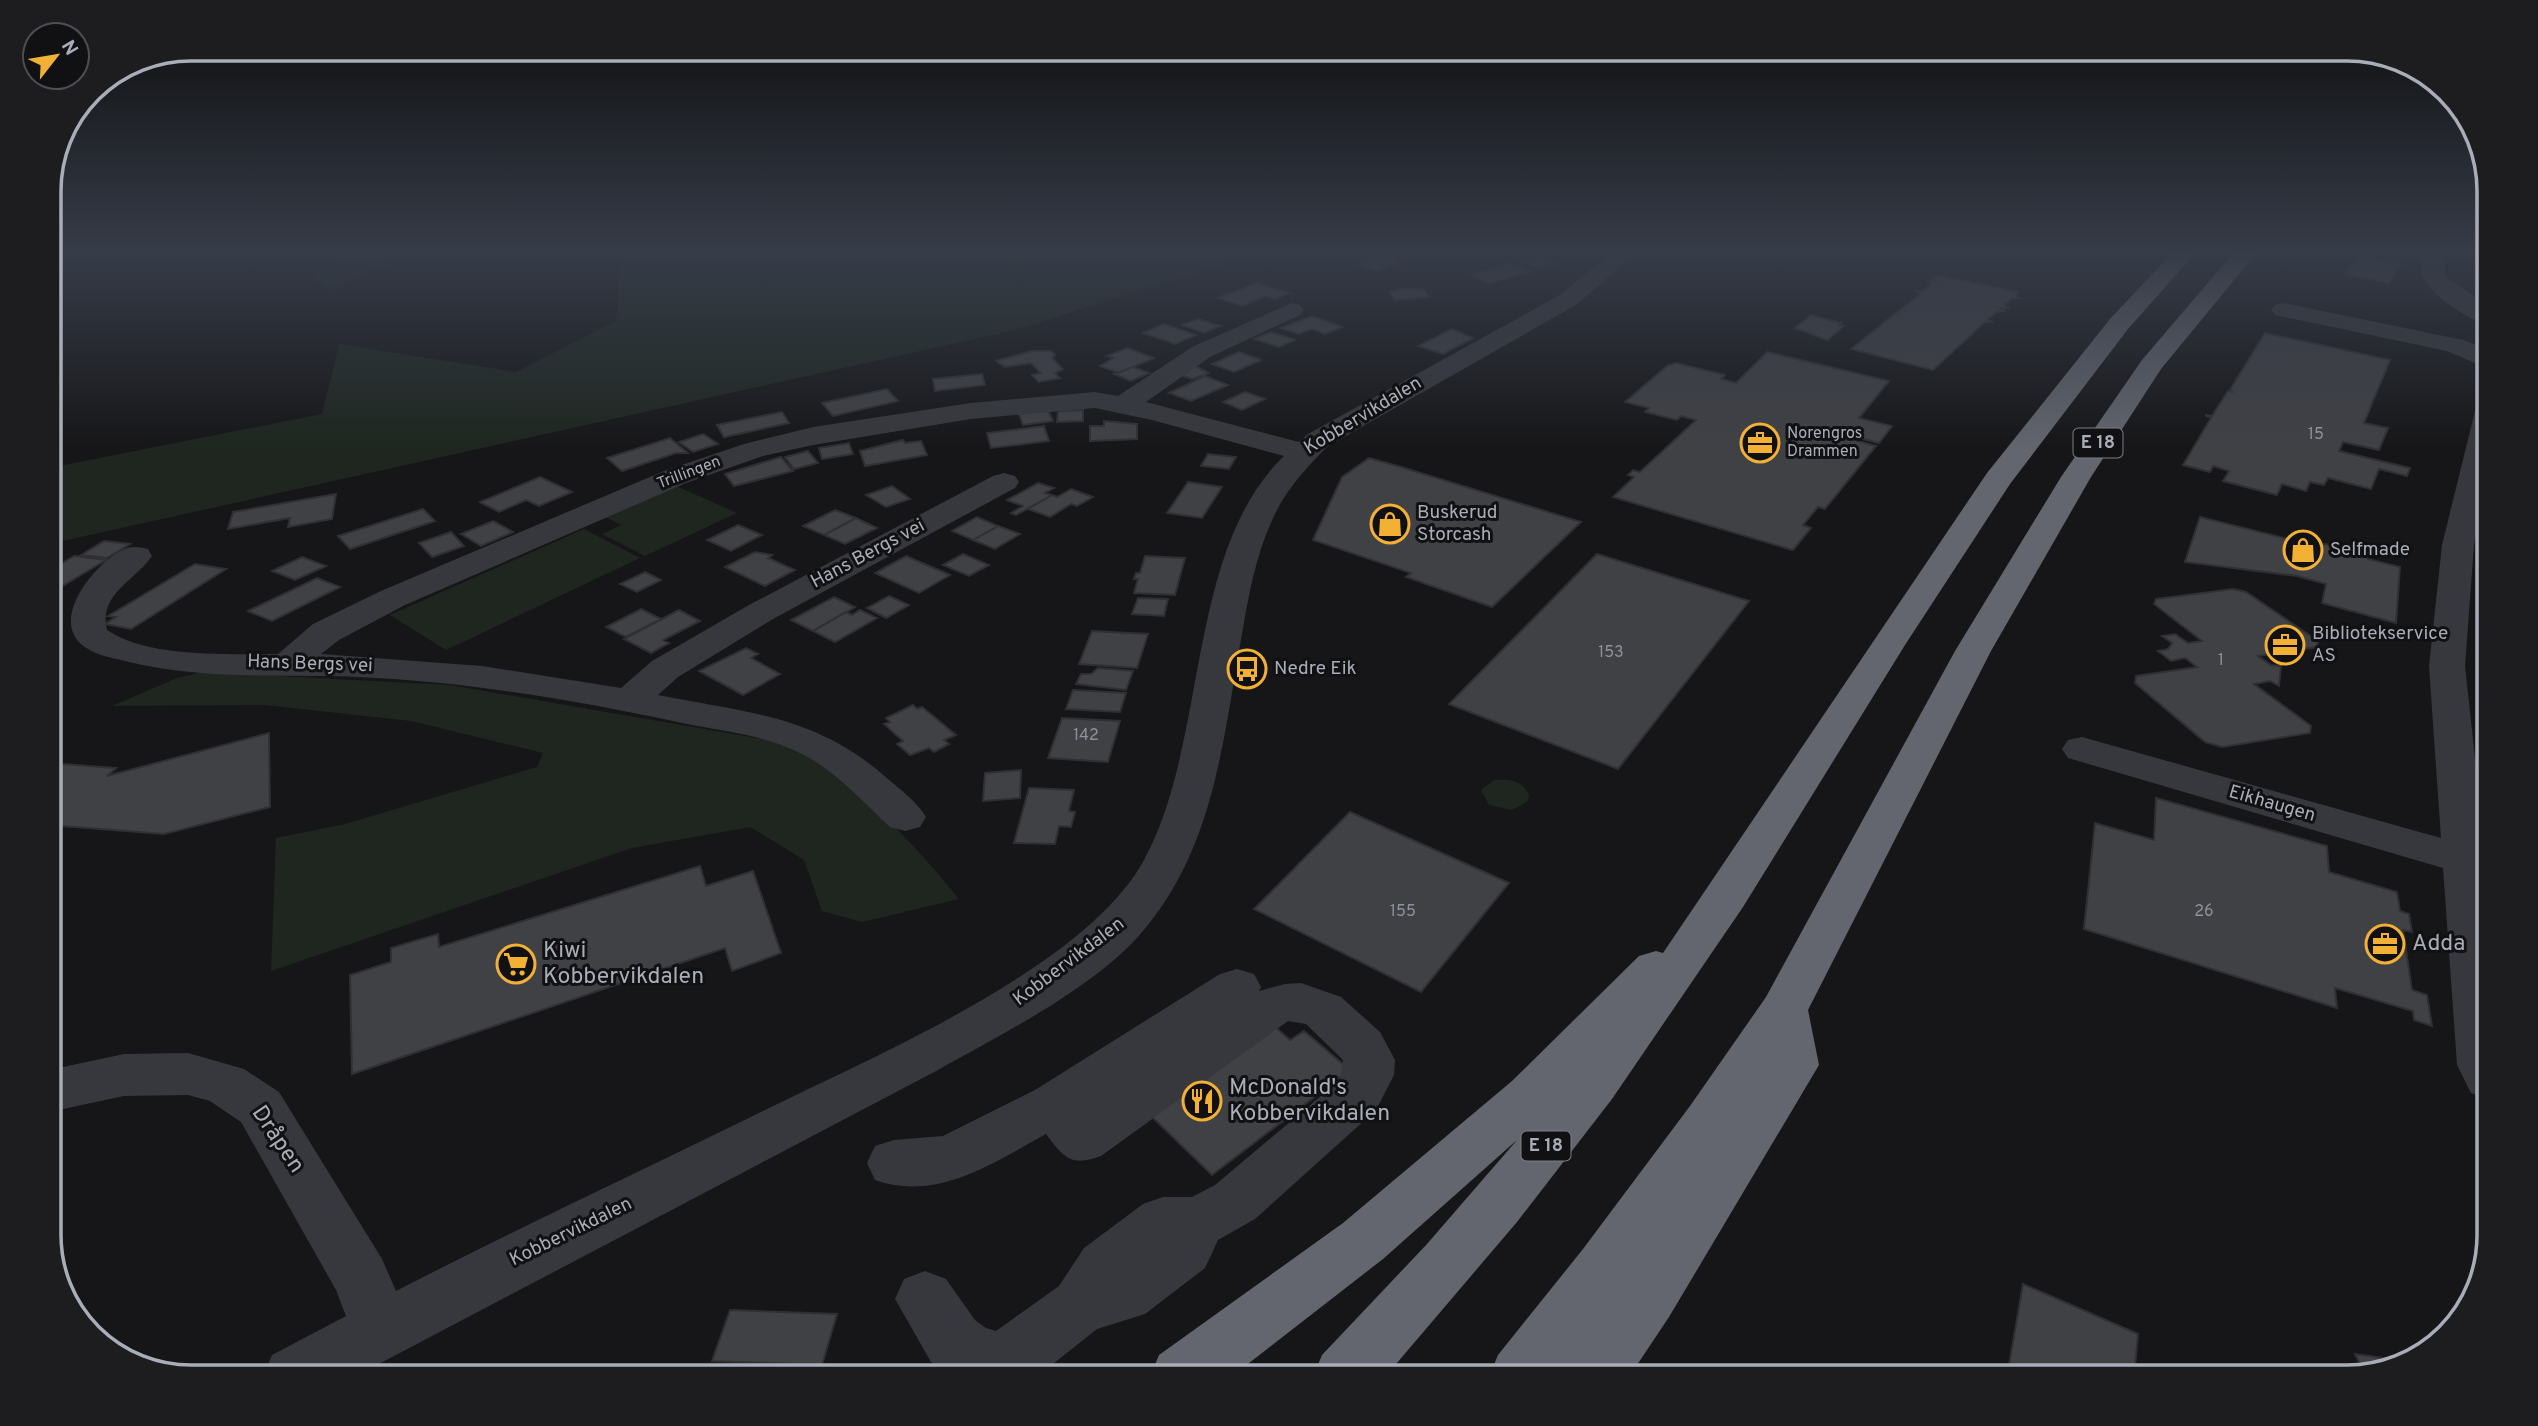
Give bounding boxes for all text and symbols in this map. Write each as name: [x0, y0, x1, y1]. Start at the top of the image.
north arrow: [21, 21, 91, 91]
text: N: [55, 36, 83, 60]
street label: Kobbervikdalen: [1300, 371, 1426, 461]
office icon: Norengros Drammen: [1739, 422, 1781, 464]
place label: Norengros Drammen: [1787, 424, 1862, 462]
house number: 15: [2308, 425, 2324, 445]
road number: E 18: [2074, 428, 2122, 458]
street label: Trillingen: [654, 452, 724, 494]
place label: Buskerud Storcash: [1417, 501, 1497, 547]
shop icon: Buskerud Storcash: [1369, 503, 1411, 545]
street label: Hans Bergs vei: [807, 514, 929, 594]
shop icon: Selfmade: [2282, 529, 2324, 571]
place label: Selfmade: [2330, 538, 2410, 562]
place label: Bibliotekservice AS: [2312, 622, 2448, 668]
office icon: Bibliotekservice AS: [2264, 624, 2306, 666]
house number: 153: [1598, 643, 1624, 663]
bus stop icon: Nedre Eik: [1226, 648, 1268, 690]
street label: Hans Bergs vei: [247, 650, 373, 678]
house number: 1: [2218, 651, 2224, 671]
place label: Nedre Eik: [1274, 657, 1357, 681]
house number: 142: [1073, 726, 1099, 746]
street label: Eikhaugen: [2226, 780, 2318, 828]
house number: 155: [1390, 902, 1416, 922]
house number: 26: [2194, 902, 2214, 922]
street label: Kobbervikdalen: [1009, 912, 1129, 1012]
office icon: Adda: [2364, 923, 2406, 965]
place label: Adda: [2412, 930, 2465, 959]
place label: Kiwi Kobbervikdalen: [543, 937, 704, 992]
supermarket icon: Kiwi Kobbervikdalen: [495, 943, 537, 985]
place label: McDonald's Kobbervikdalen: [1229, 1074, 1390, 1129]
restaurant icon: McDonald's Kobbervikdalen: [1181, 1080, 1223, 1122]
street label: Dråpen: [244, 1101, 310, 1179]
road number: E 18: [1522, 1132, 1570, 1161]
street label: Kobbervikdalen: [506, 1192, 636, 1272]

